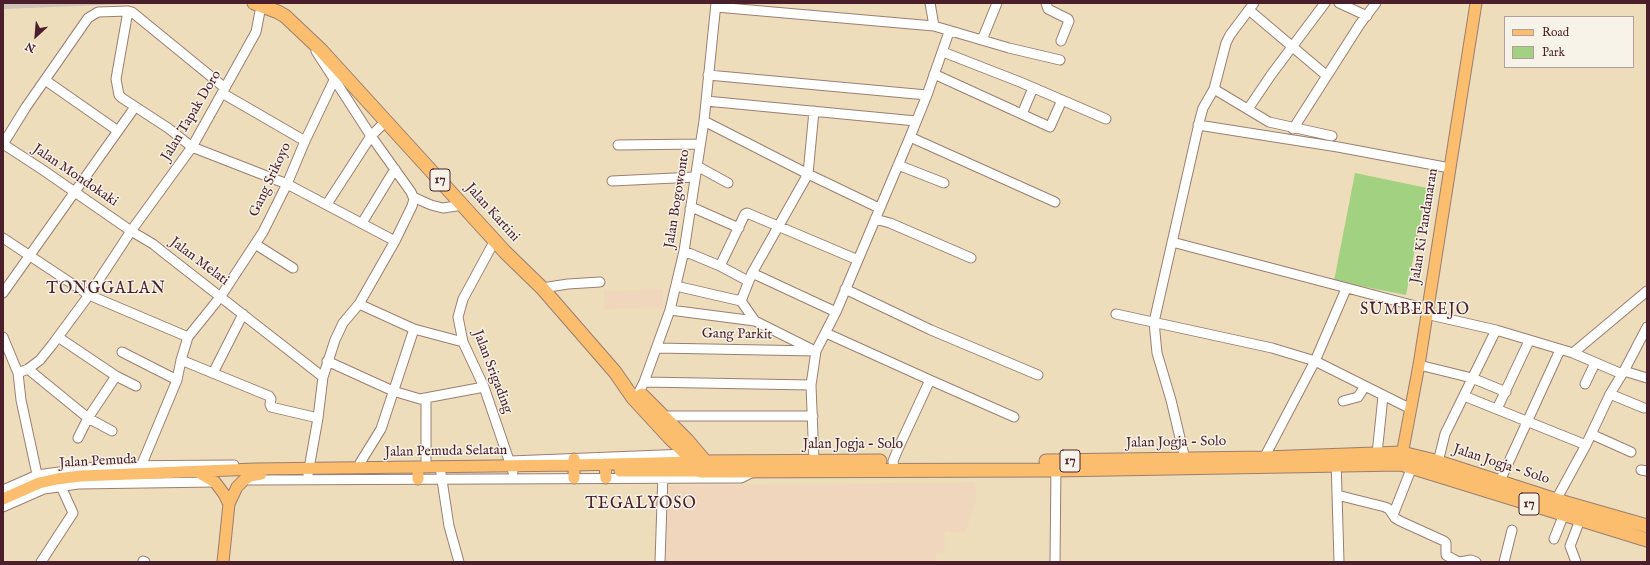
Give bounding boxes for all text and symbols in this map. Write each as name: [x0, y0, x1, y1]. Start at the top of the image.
north arrow: [16, 16, 56, 56]
legend: [1504, 16, 1634, 68]
text: Road: [1542, 25, 1569, 40]
text: N: [23, 38, 38, 55]
text: Park: [1542, 45, 1565, 60]
street label: Jalan Tapak Doro: [158, 68, 226, 164]
street label: Gang Srikoyo: [246, 140, 296, 220]
street label: Jalan Mondokaki: [29, 141, 121, 211]
street label: Jalan Bogowonto: [662, 148, 694, 250]
street label: Jalan Ki Pandanaran: [1408, 167, 1442, 285]
road number: 17: [430, 169, 450, 191]
street label: Jalan Kartini: [461, 180, 523, 246]
street label: Jalan Melati: [166, 234, 232, 290]
district label: TONGGALAN: [46, 280, 166, 300]
district label: SUMBEREJO: [1360, 301, 1470, 321]
street label: Gang Parkit: [702, 326, 772, 344]
street label: Jalan Srigading: [468, 328, 516, 416]
street label: Jalan Jogja - Solo: [1126, 434, 1226, 452]
street label: Jalan Jogja - Solo: [803, 437, 903, 453]
street label: Jalan Jogja - Solo: [1451, 442, 1551, 488]
street label: Jalan Pemuda Selatan: [385, 443, 507, 461]
road number: 17: [1060, 450, 1080, 472]
street label: Jalan Pemuda: [59, 452, 137, 472]
road number: 17: [1519, 493, 1539, 515]
district label: TEGALYOSO: [585, 495, 697, 515]

